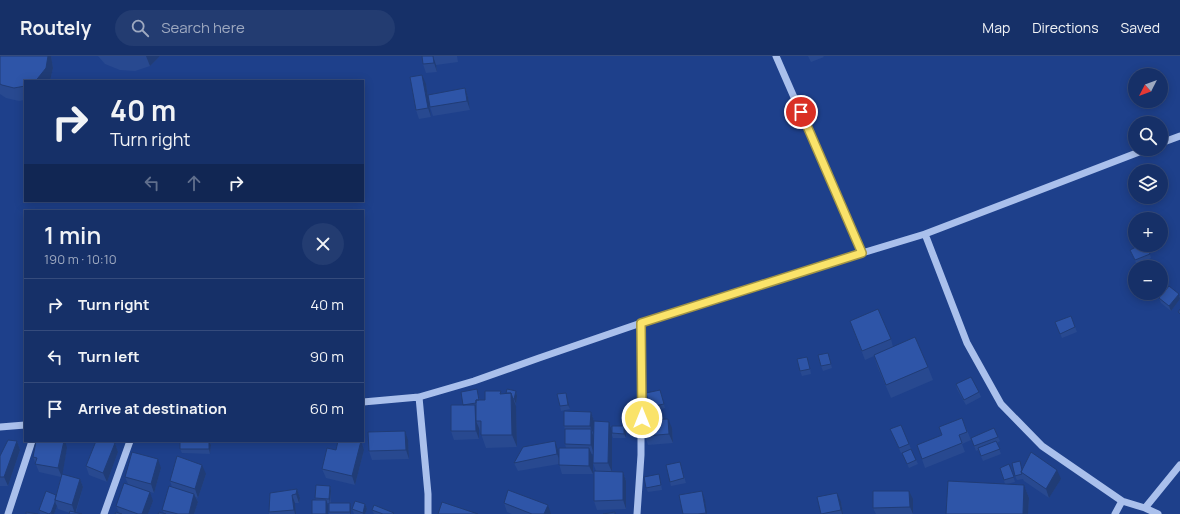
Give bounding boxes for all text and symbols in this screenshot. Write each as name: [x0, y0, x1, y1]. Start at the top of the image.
search box: [115, 10, 395, 46]
text: Routely: [20, 15, 91, 41]
icon: search: [129, 17, 151, 39]
text: Search here: [161, 17, 245, 38]
text: Map: [982, 18, 1010, 37]
text: Directions: [1032, 18, 1099, 37]
text: Saved: [1121, 18, 1160, 37]
north arrow: [1128, 68, 1168, 108]
map controls: [1128, 68, 1168, 300]
text: 40 m: [110, 91, 176, 129]
pin: [784, 95, 818, 129]
icon: right: [44, 96, 96, 148]
icon: arrive: [790, 101, 812, 123]
button: search: [1128, 116, 1168, 156]
text: Turn right: [110, 127, 191, 151]
button: layers: [1128, 164, 1168, 204]
icon: left: [141, 172, 163, 194]
icon: ahead: [183, 172, 205, 194]
icon: right: [225, 172, 247, 194]
button: +: [1128, 212, 1168, 252]
text: 1 min: [44, 218, 101, 251]
button: close: [302, 223, 344, 265]
text: 190 m · 10:10: [44, 250, 117, 268]
button: −: [1128, 260, 1168, 300]
icon: right: [44, 294, 66, 316]
text: Turn right: [78, 294, 149, 315]
text: 40 m: [310, 294, 344, 315]
icon: left: [44, 346, 66, 368]
text: Turn left: [78, 346, 140, 367]
text: 90 m: [310, 346, 344, 367]
position arrow: [621, 397, 663, 439]
icon: arrive: [44, 398, 66, 420]
text: Arrive at destination: [78, 398, 227, 419]
text: 60 m: [310, 398, 344, 419]

